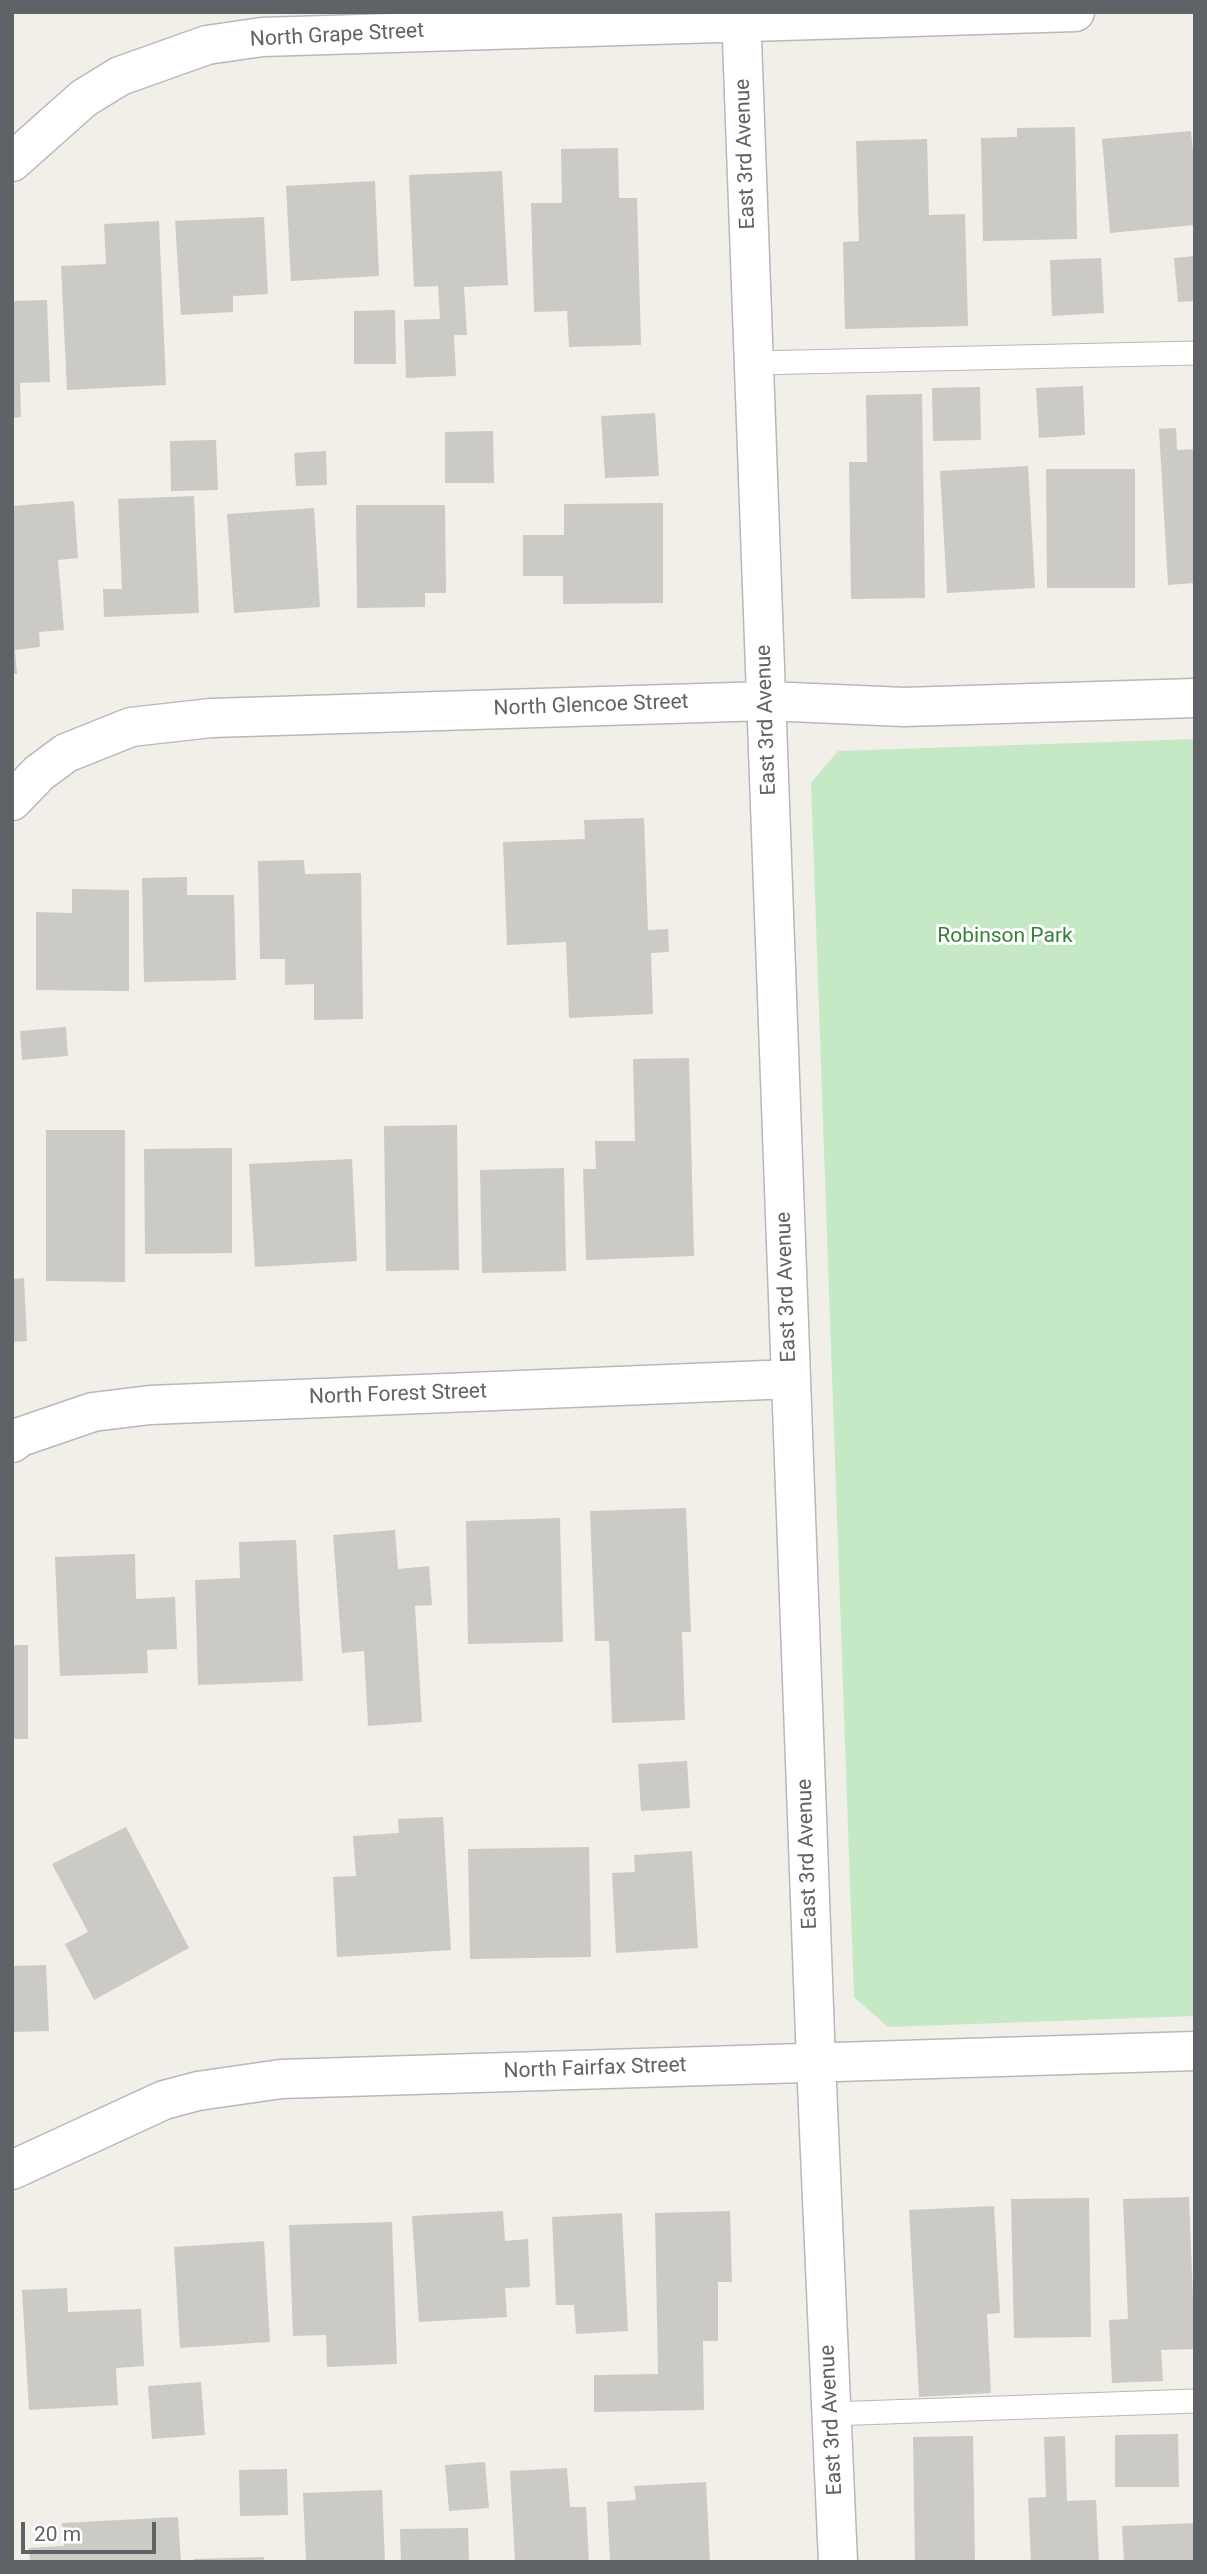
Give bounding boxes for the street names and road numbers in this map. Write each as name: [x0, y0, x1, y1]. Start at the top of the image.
street label: North Grape Street: [249, 19, 425, 53]
street label: East 3rd Avenue: [731, 78, 761, 230]
street label: East 3rd Avenue: [752, 644, 782, 796]
street label: North Glencoe Street: [493, 690, 689, 722]
street label: East 3rd Avenue: [772, 1211, 802, 1363]
street label: North Forest Street: [309, 1379, 487, 1411]
street label: East 3rd Avenue: [793, 1778, 823, 1930]
street label: North Fairfax Street: [503, 2053, 687, 2085]
street label: East 3rd Avenue: [815, 2344, 849, 2496]

